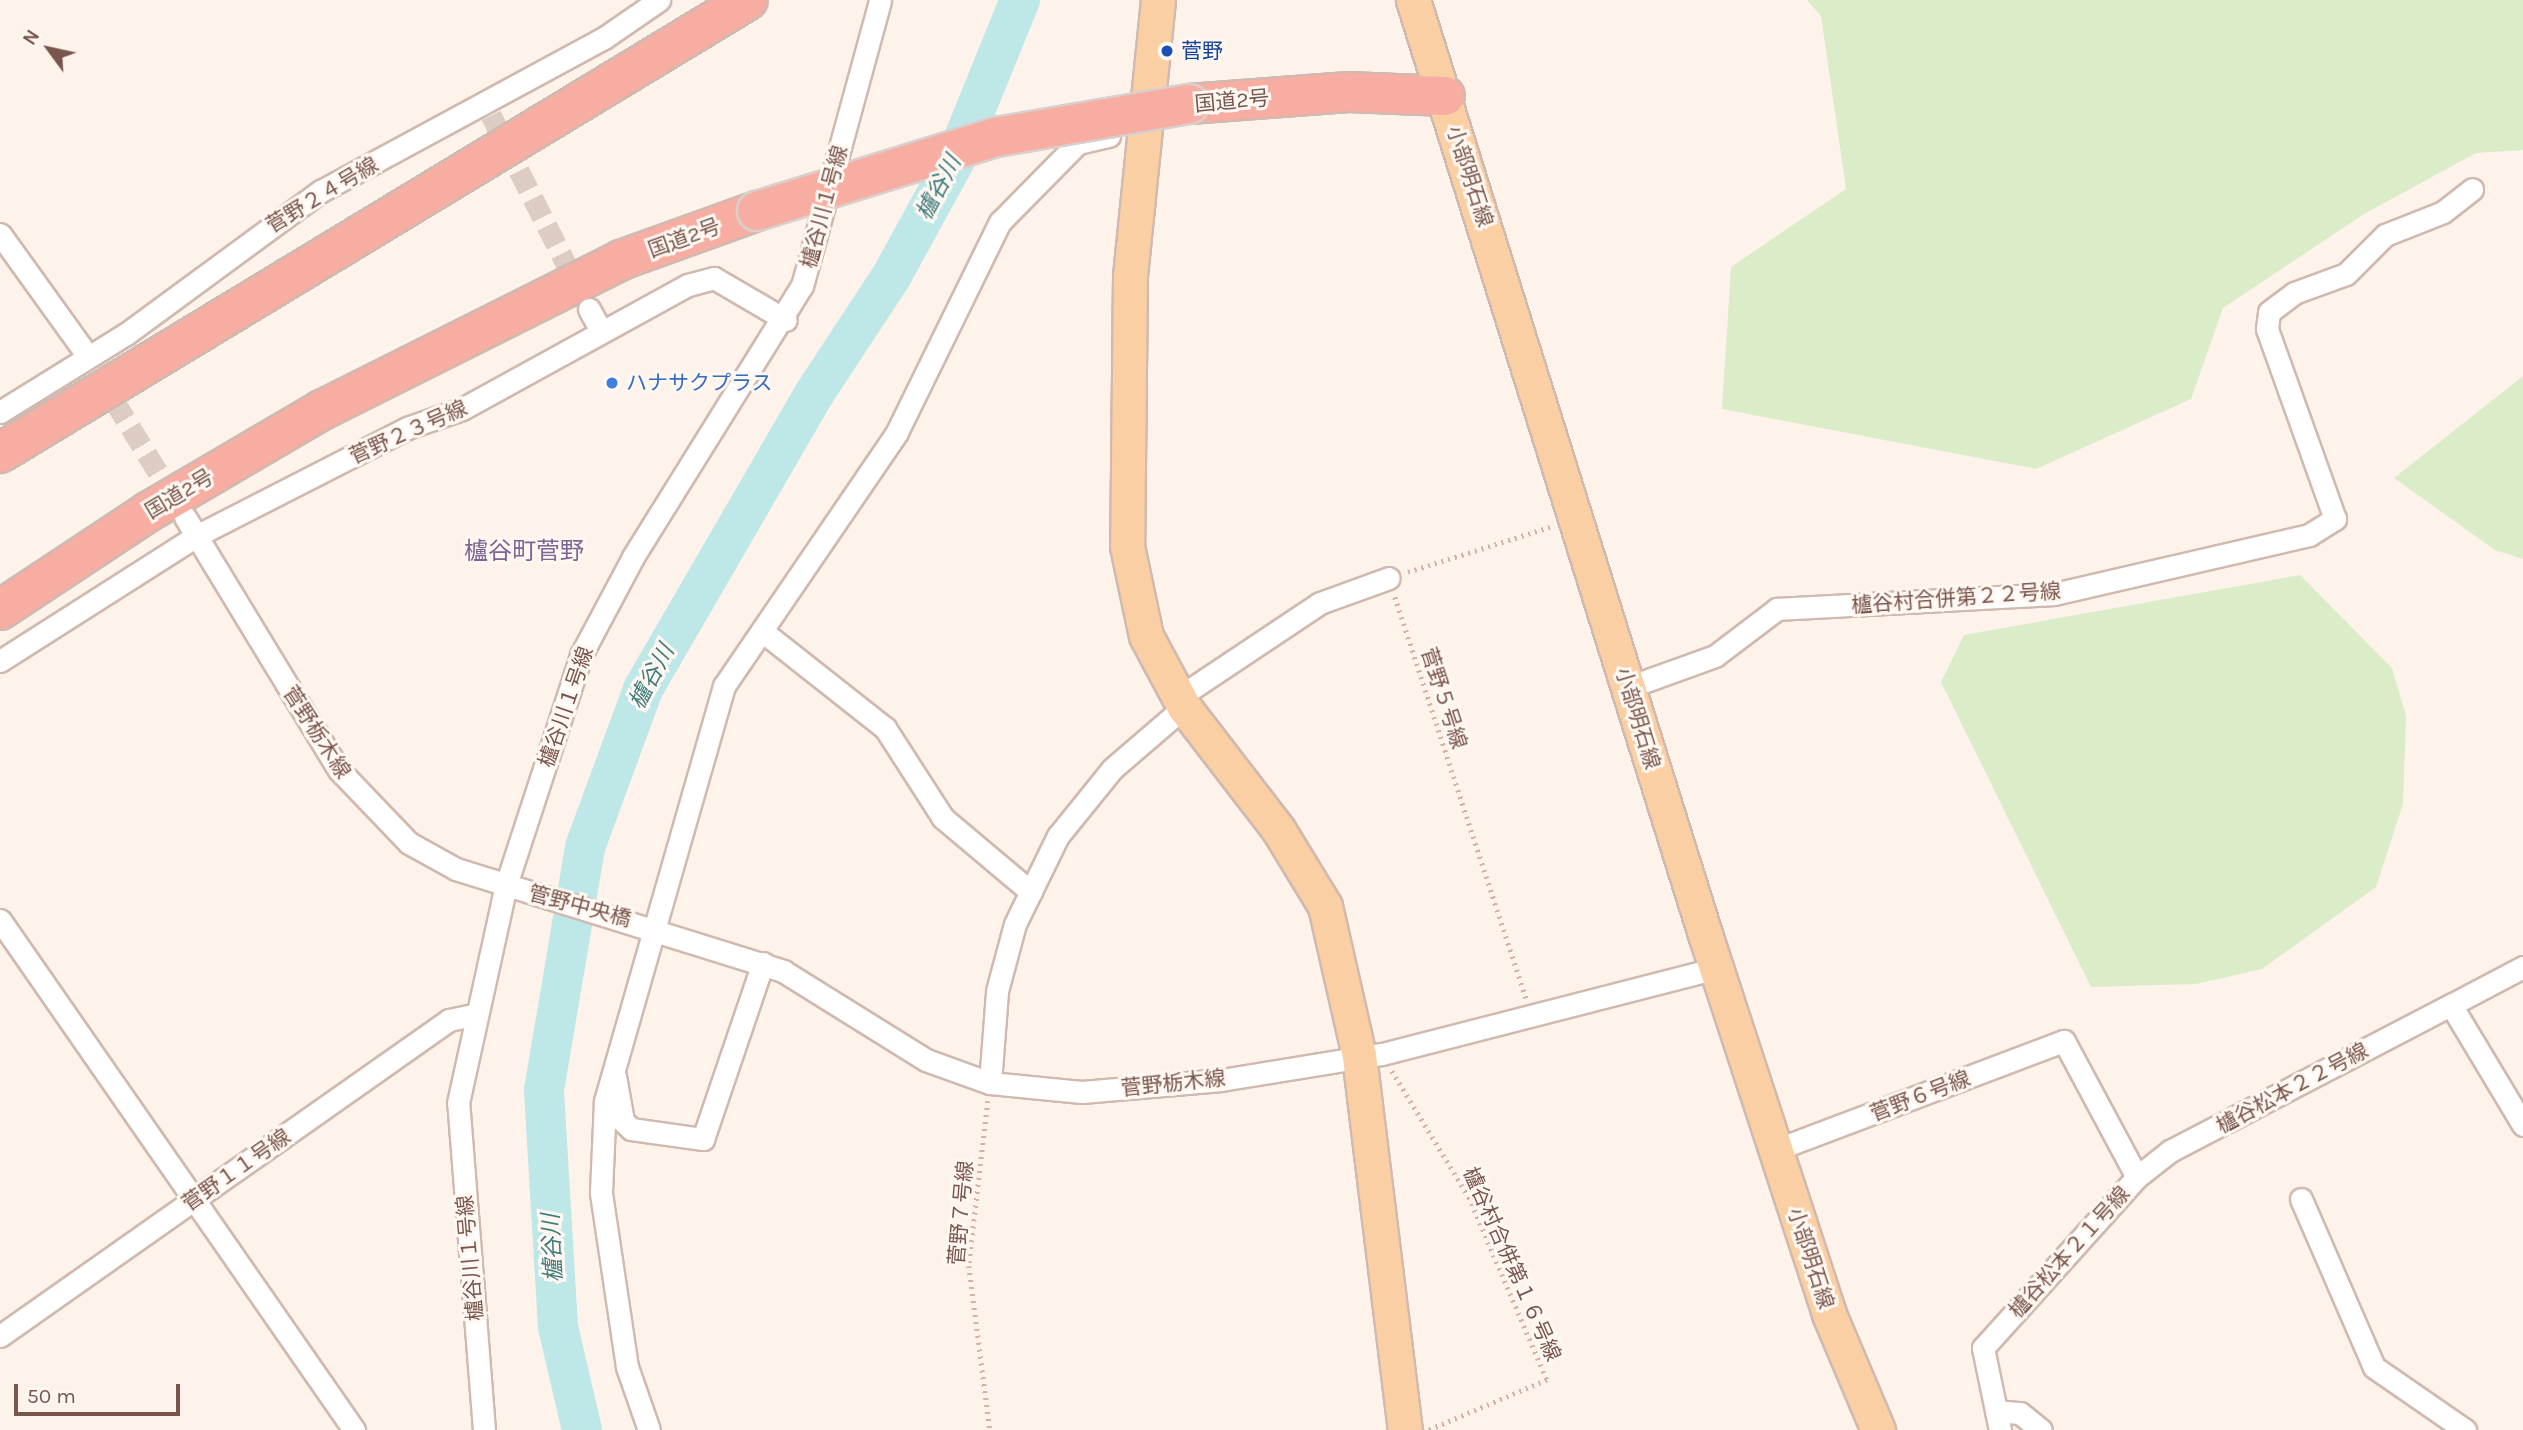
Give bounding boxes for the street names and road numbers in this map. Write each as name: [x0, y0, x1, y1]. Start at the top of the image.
street label: 国道2号: [1193, 85, 1271, 117]
street label: 小部明石線: [1442, 122, 1498, 230]
street label: 櫨谷川１号線: [796, 143, 852, 271]
street label: 菅野２４号線: [262, 152, 382, 238]
street label: 国道2号: [644, 213, 724, 263]
street label: 菅野２３号線: [345, 395, 471, 469]
street label: 国道2号: [140, 464, 218, 524]
street label: 櫨谷村合併第２２号線: [1850, 578, 2062, 618]
street label: 櫨谷川１号線: [534, 643, 598, 771]
street label: 菅野５号線: [1416, 644, 1472, 752]
street label: 小部明石線: [1611, 664, 1665, 772]
street label: 菅野栃木線: [278, 681, 356, 783]
street label: 管野中央橋: [526, 880, 634, 932]
street label: 櫨谷松本２２号線: [2212, 1037, 2372, 1139]
street label: 菅野栃木線: [1119, 1065, 1227, 1101]
street label: 菅野６号線: [1866, 1065, 1974, 1127]
street label: 菅野１１号線: [177, 1124, 295, 1216]
street label: 菅野７号線: [944, 1160, 978, 1266]
street label: 櫨谷村合併第１６号線: [1458, 1163, 1566, 1365]
street label: 櫨谷松本２１号線: [2003, 1181, 2135, 1323]
street label: 櫨谷川１号線: [452, 1194, 488, 1322]
street label: 小部明石線: [1783, 1204, 1839, 1312]

